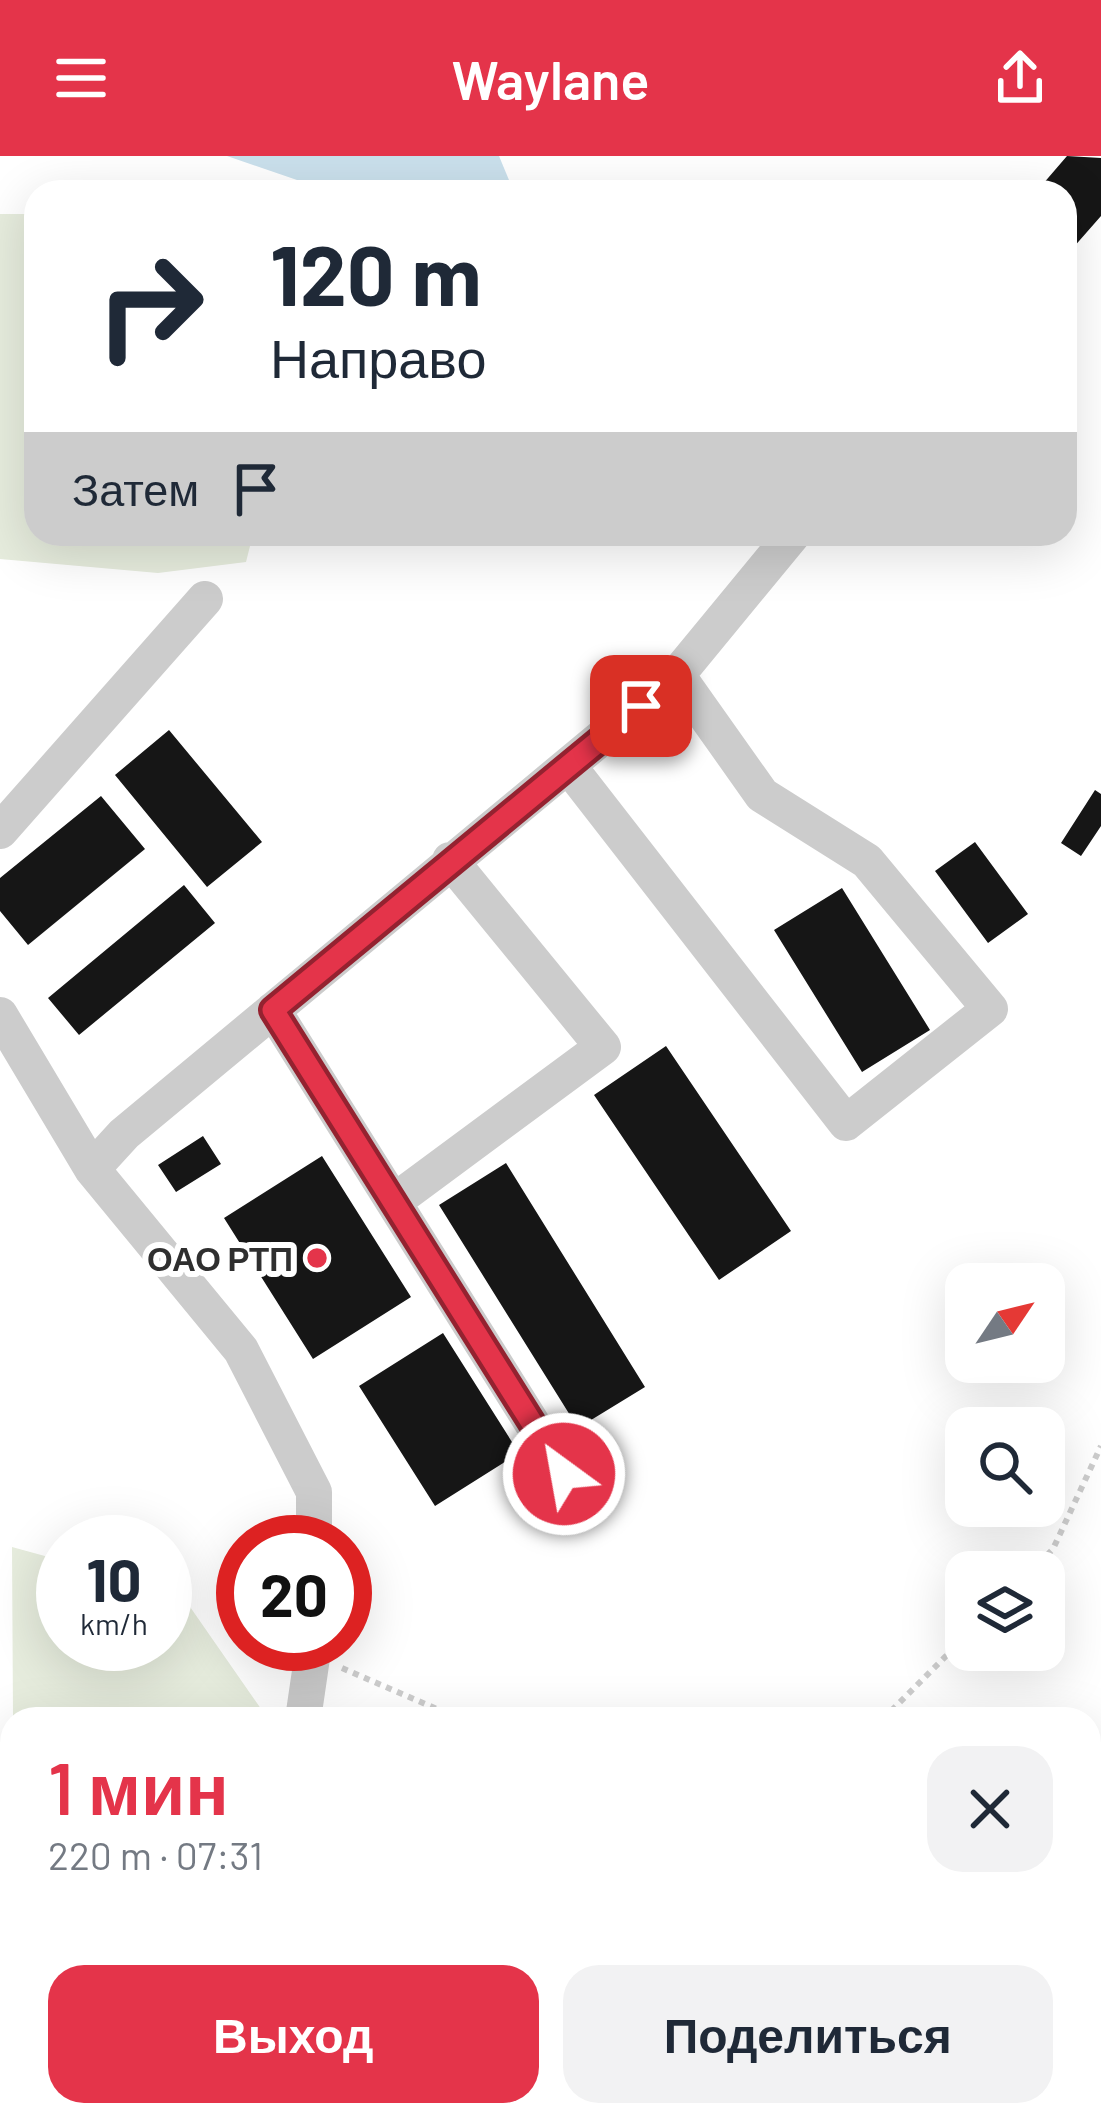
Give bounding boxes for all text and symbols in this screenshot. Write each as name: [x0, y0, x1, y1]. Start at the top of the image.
icon: menu: [48, 45, 114, 111]
icon: share: [987, 45, 1053, 111]
text: Waylane: [452, 46, 649, 111]
text: 120 m: [270, 222, 482, 323]
icon: right: [72, 228, 228, 384]
text: Направо: [270, 324, 486, 389]
icon: arrive: [223, 456, 289, 522]
text: Затем: [72, 461, 199, 515]
pin: [590, 655, 692, 757]
icon: arrive: [608, 673, 674, 739]
place label: ОАО РТП: [147, 1238, 293, 1278]
marker: ОАО РТП: [304, 1245, 330, 1271]
north arrow: [945, 1263, 1065, 1383]
map controls: [945, 1263, 1065, 1671]
button: search: [945, 1407, 1065, 1527]
position arrow: [501, 1411, 627, 1537]
speed limit sign: 20: [216, 1515, 372, 1671]
text: 10: [86, 1542, 142, 1614]
button: layers: [945, 1551, 1065, 1671]
text: km/h: [80, 1605, 148, 1641]
text: 1 мин: [48, 1743, 229, 1829]
button: close: [927, 1746, 1053, 1872]
text: 220 m · 07:31: [48, 1831, 263, 1878]
button: Выход: [48, 1965, 539, 2103]
button: Поделиться: [563, 1965, 1053, 2103]

